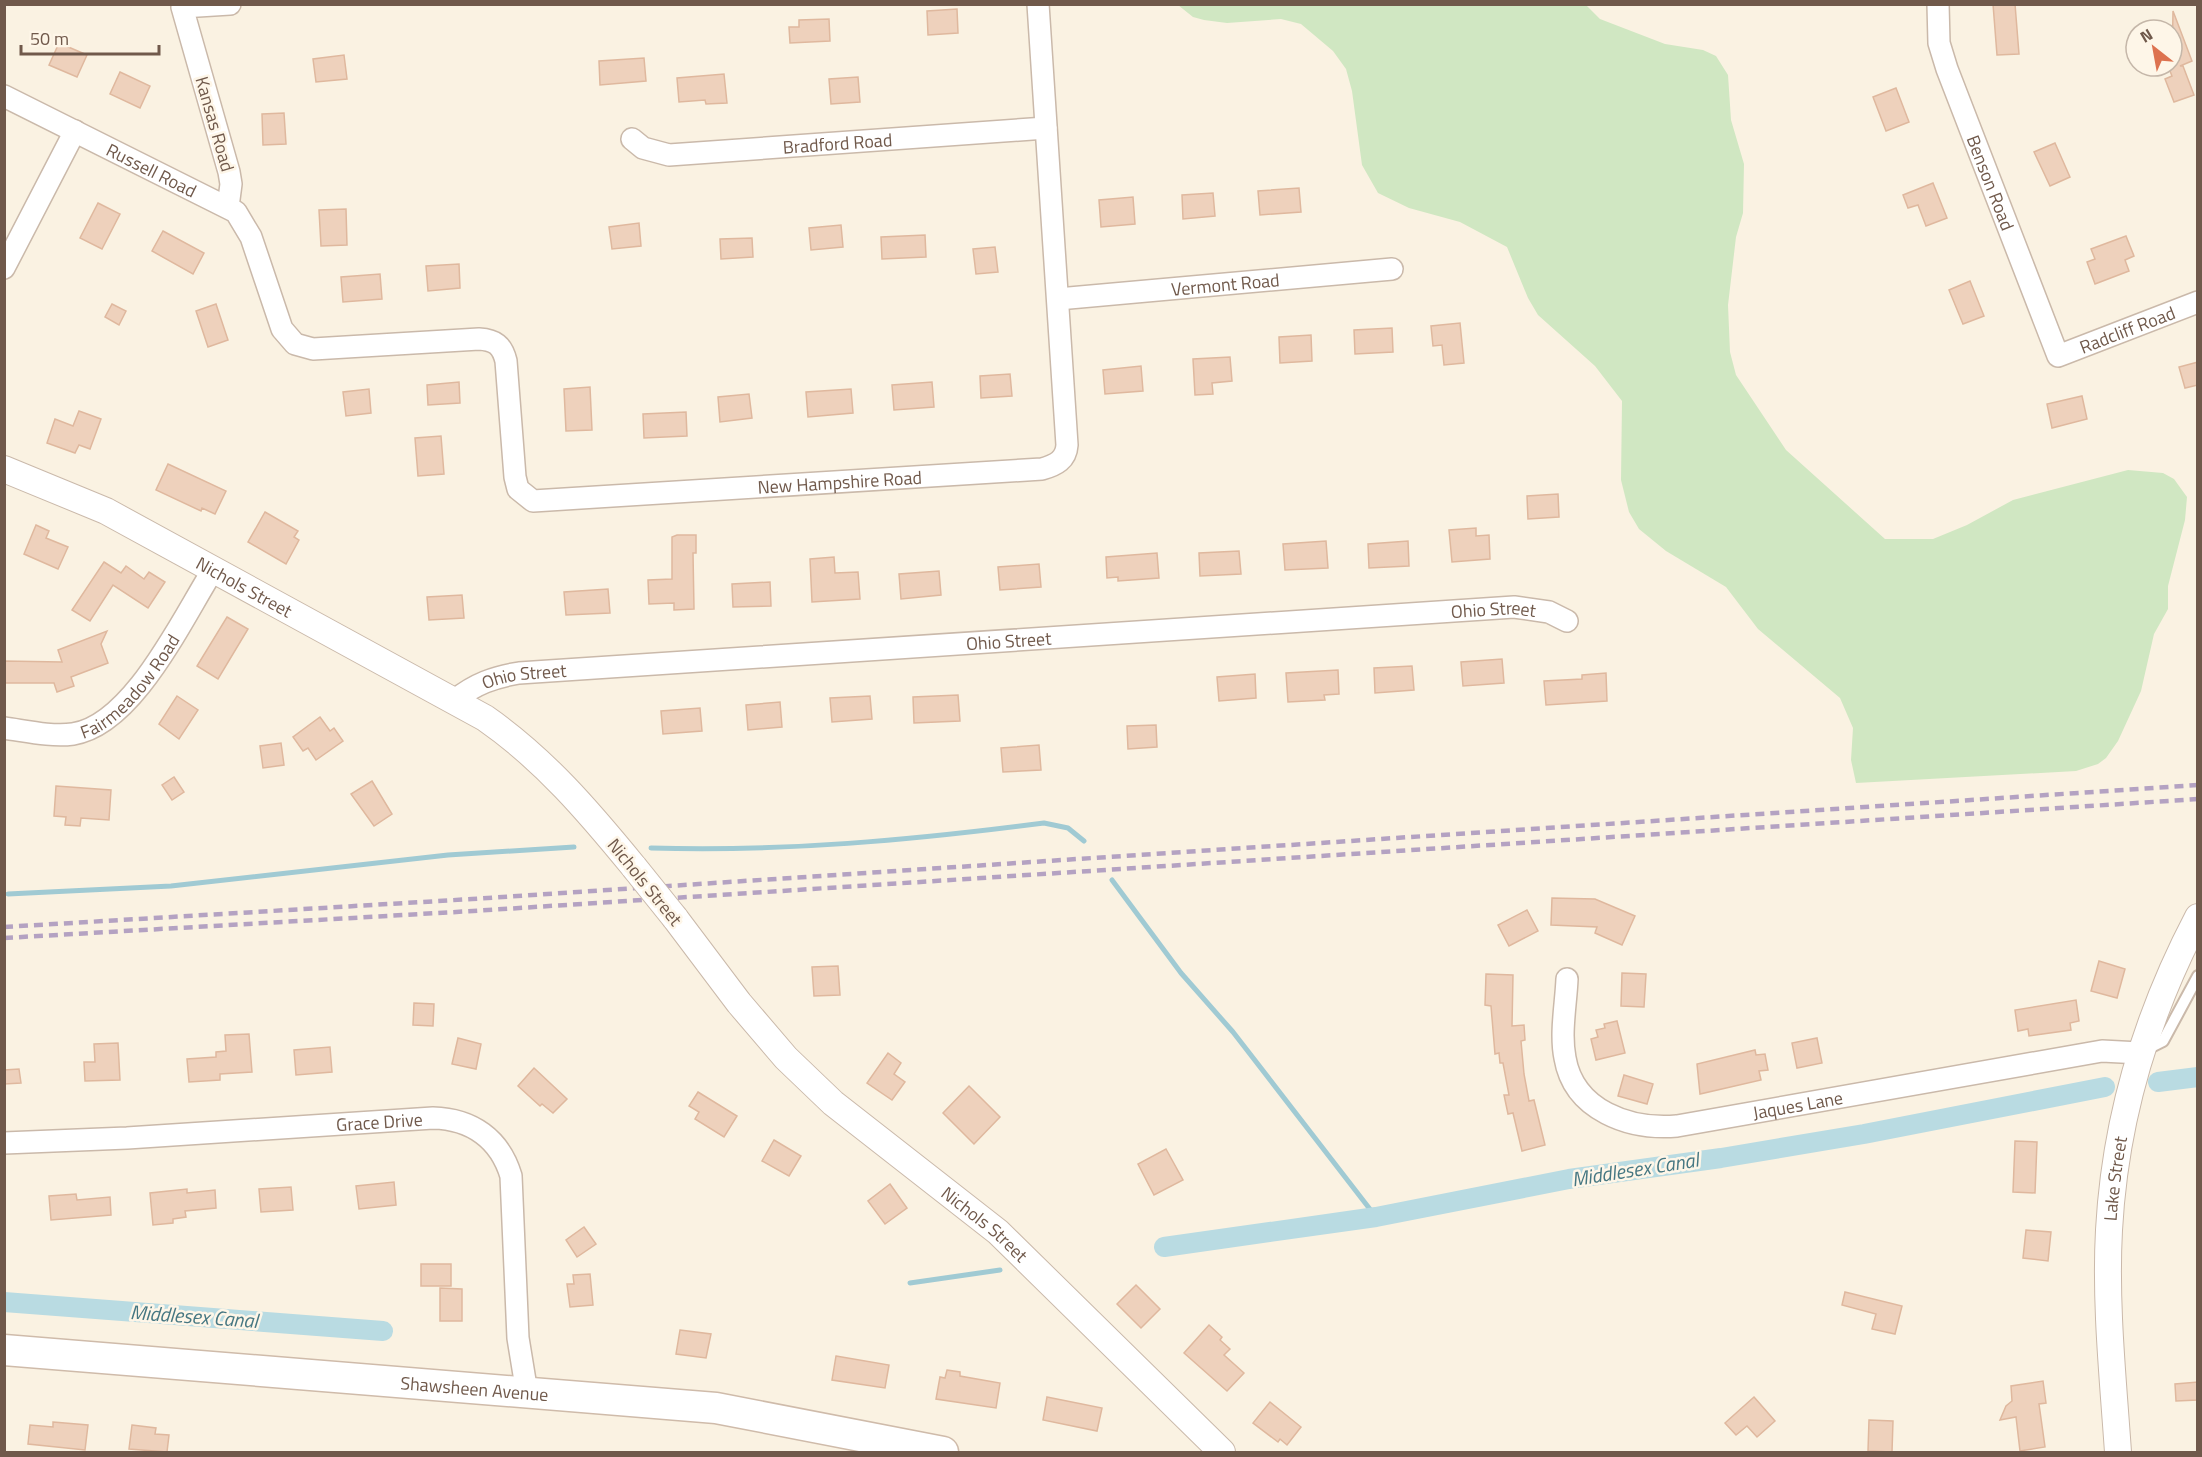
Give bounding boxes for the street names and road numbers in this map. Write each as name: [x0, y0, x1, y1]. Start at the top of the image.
street label: Kansas Road: [189, 73, 241, 175]
street label: Bradford Road: [782, 126, 893, 160]
street label: Benson Road: [1960, 131, 2022, 234]
street label: Russell Road: [102, 136, 201, 204]
street label: Vermont Road: [1170, 266, 1281, 302]
street label: Radcliff Road: [2075, 299, 2179, 360]
street label: New Hampshire Road: [757, 463, 923, 500]
street label: Nichols Street: [191, 549, 298, 624]
street label: Ohio Street: [1450, 593, 1539, 625]
street label: Ohio Street: [965, 624, 1053, 657]
street label: Fairmeadow Road: [76, 629, 186, 745]
street label: Ohio Street: [478, 656, 568, 696]
street label: Nichols Street: [601, 832, 689, 932]
street label: Jaques Lane: [1750, 1083, 1845, 1126]
street label: Grace Drive: [335, 1105, 423, 1138]
street label: Lake Street: [2096, 1133, 2134, 1222]
street label: Nichols Street: [936, 1179, 1035, 1269]
street label: Shawsheen Avenue: [399, 1369, 549, 1408]

